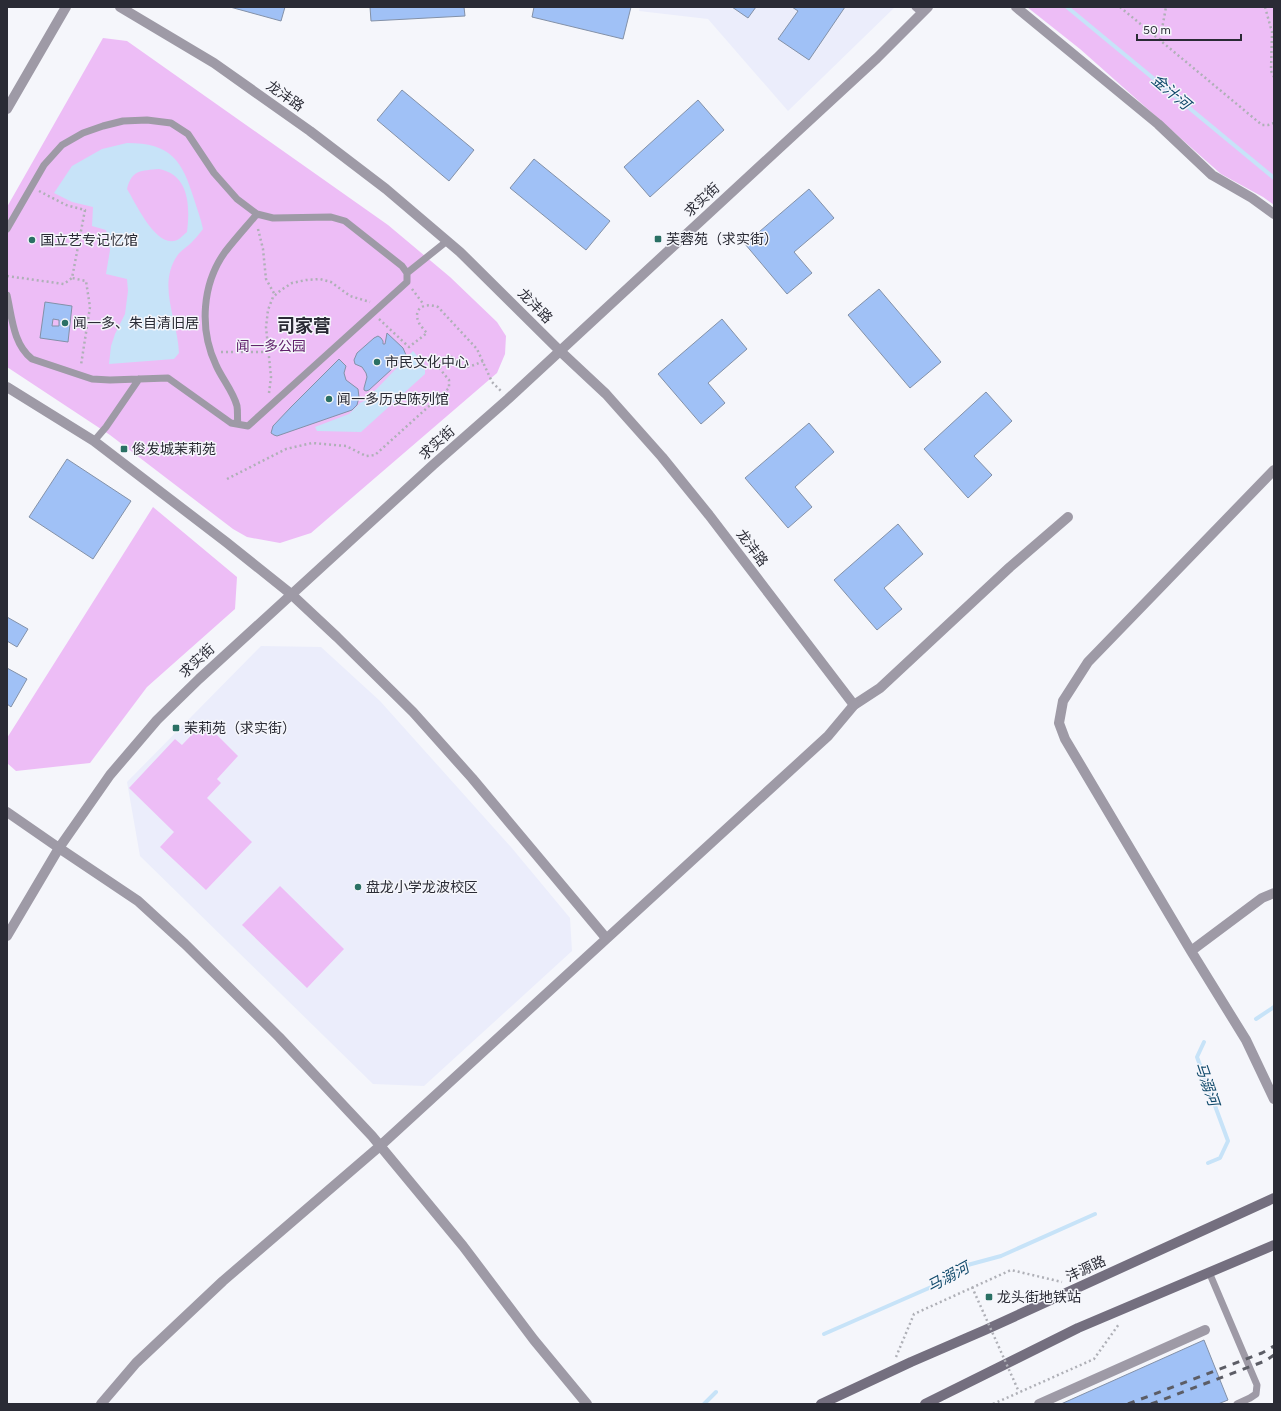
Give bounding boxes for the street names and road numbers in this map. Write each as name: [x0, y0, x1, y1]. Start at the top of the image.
street label: 龙沣路: [263, 77, 307, 115]
street label: 求实街: [681, 179, 723, 221]
street label: 龙沣路: [514, 285, 556, 327]
street label: 求实街: [416, 423, 458, 463]
street label: 龙沣路: [733, 526, 771, 570]
street label: 求实街: [176, 640, 218, 682]
street label: 沣源路: [1063, 1252, 1109, 1286]

